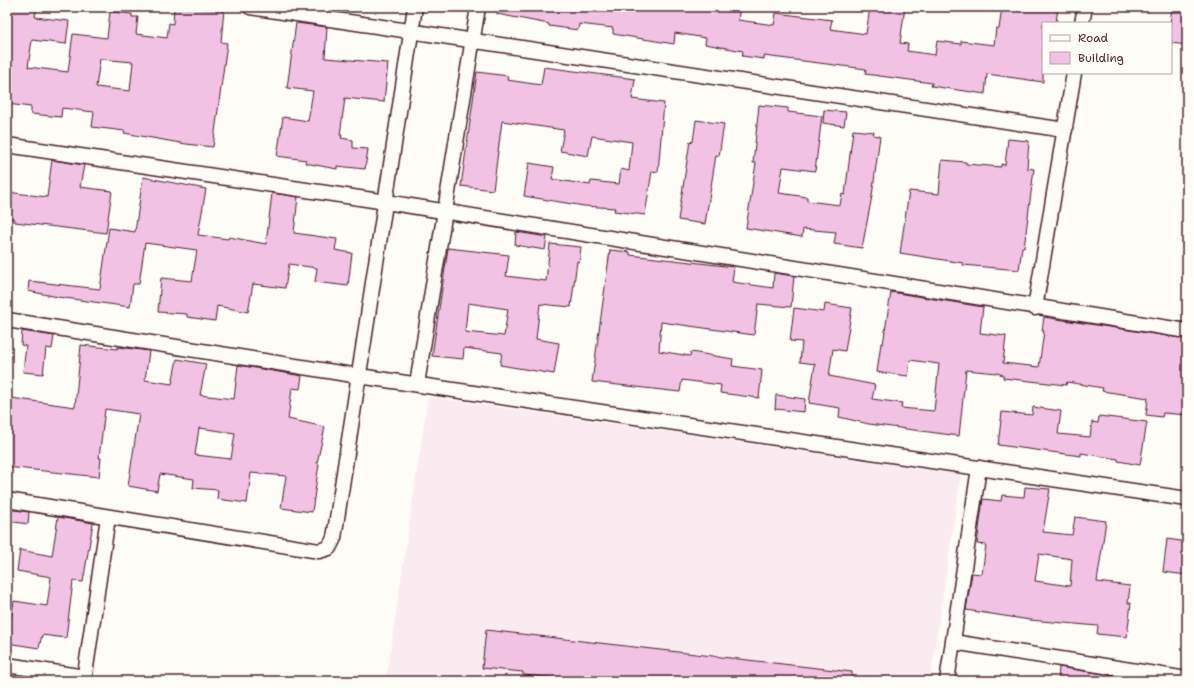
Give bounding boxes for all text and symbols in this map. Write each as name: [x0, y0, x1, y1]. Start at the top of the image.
legend: [1042, 22, 1172, 74]
text: Road: [1078, 30, 1109, 46]
text: Building: [1078, 50, 1124, 66]

